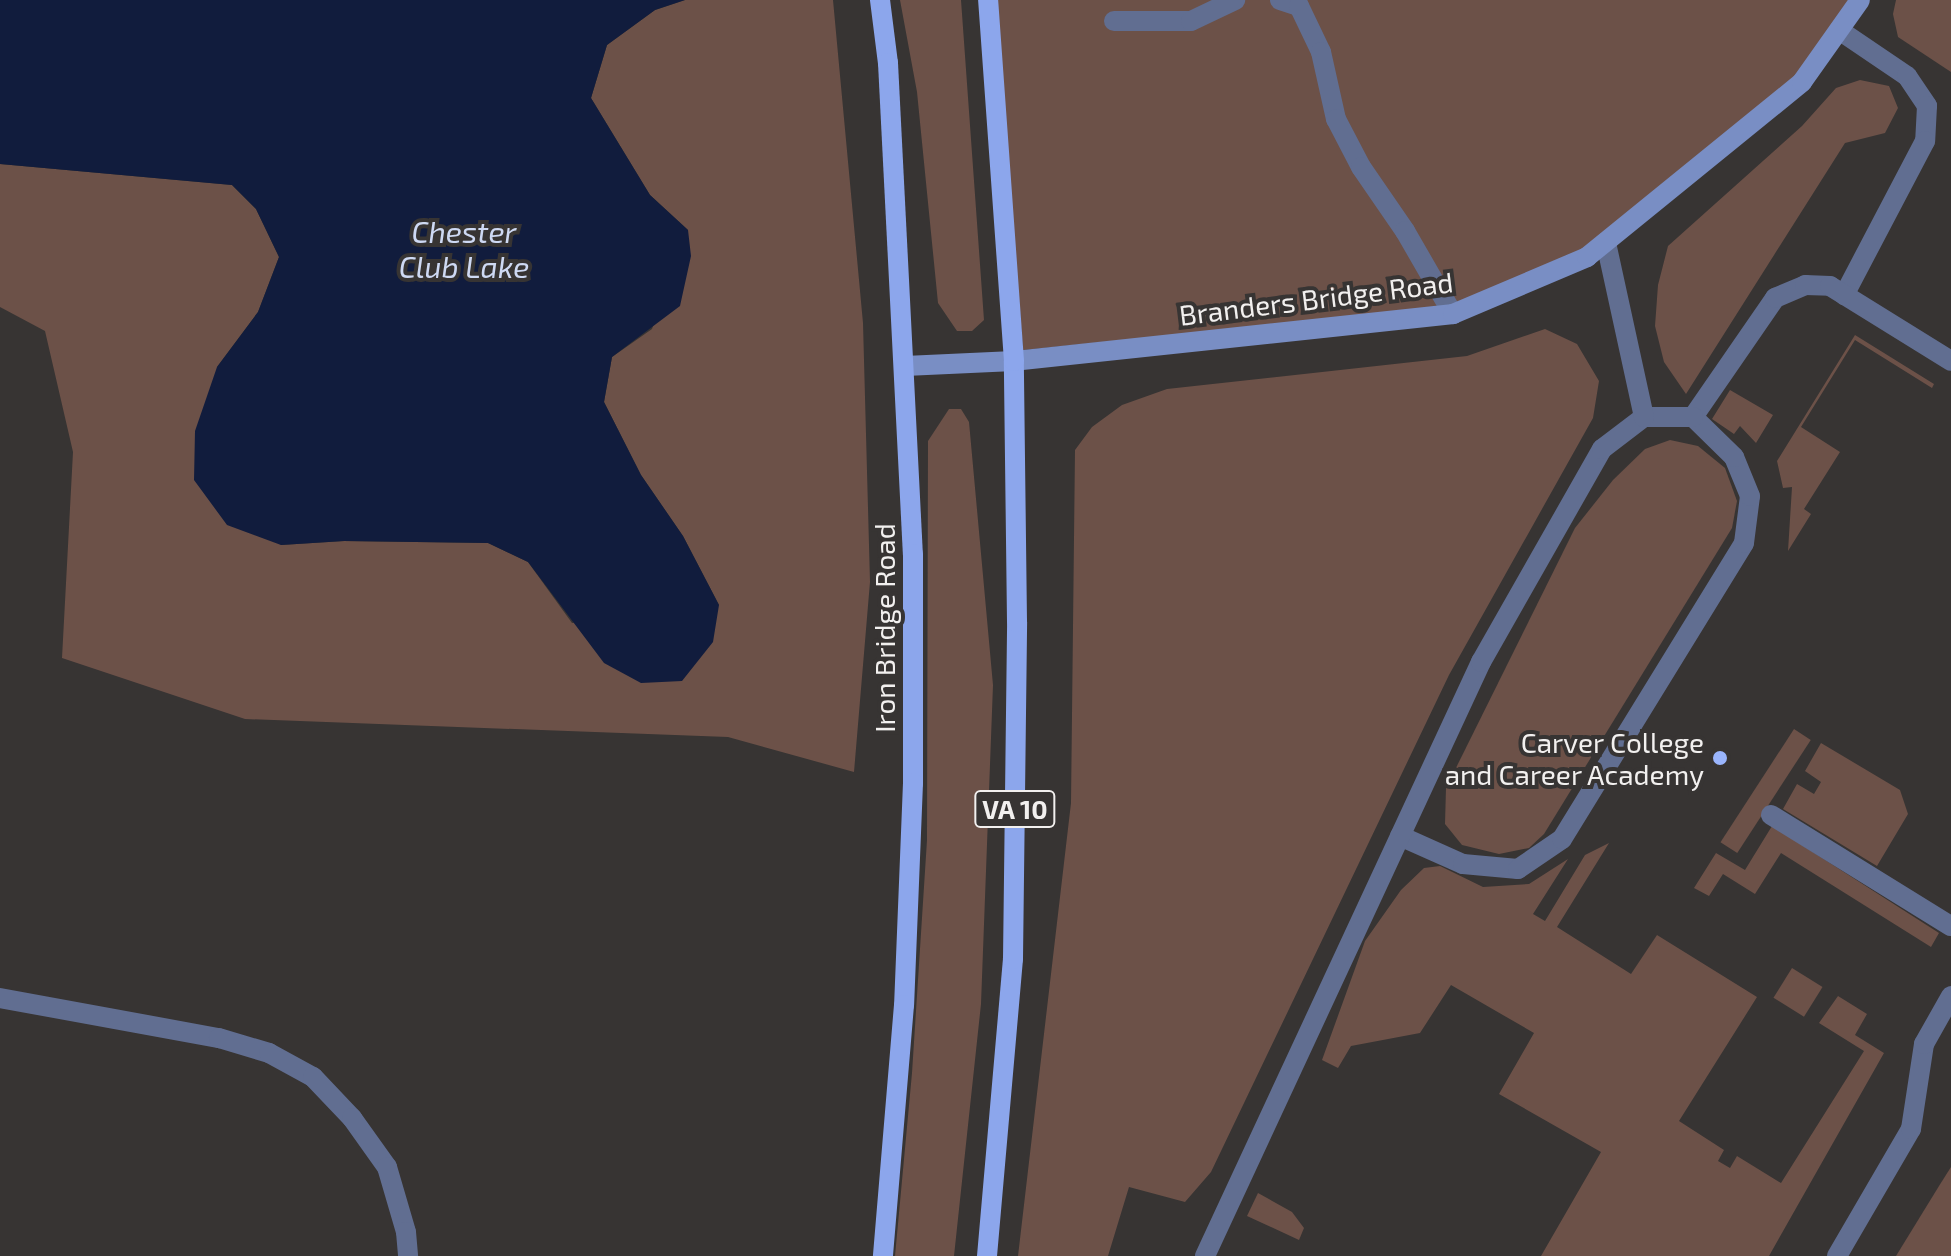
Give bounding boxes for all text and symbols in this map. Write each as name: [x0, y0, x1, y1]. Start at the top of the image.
water label: Chester Club Lake: [399, 213, 529, 284]
street label: Branders Bridge Road: [1177, 265, 1455, 331]
street label: Iron Bridge Road: [867, 523, 901, 733]
place label: Carver College and Career Academy: [1443, 725, 1704, 791]
marker: Carver College and Career Academy: [1711, 749, 1729, 767]
road number: VA 10: [973, 787, 1057, 831]

